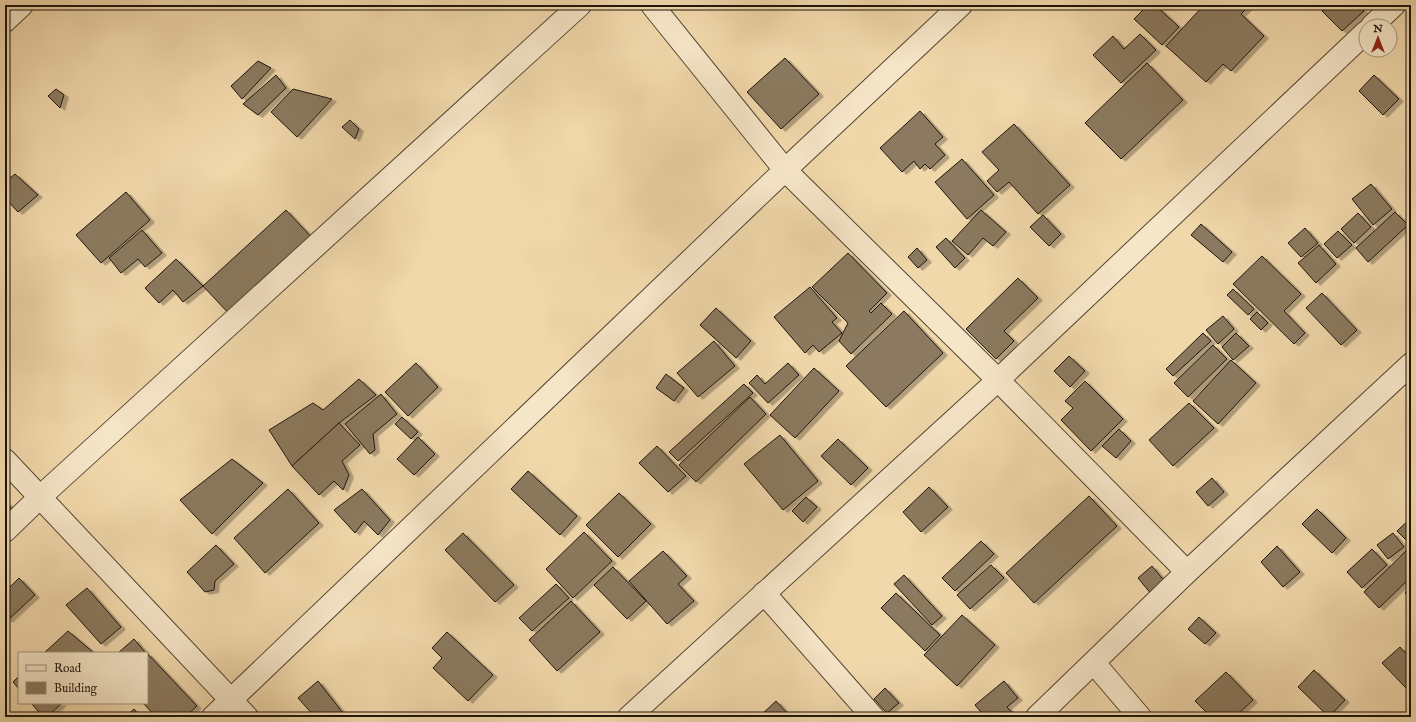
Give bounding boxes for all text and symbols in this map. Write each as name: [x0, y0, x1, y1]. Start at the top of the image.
north arrow: [1358, 18, 1398, 58]
text: N: [1372, 22, 1383, 36]
legend: [18, 652, 148, 704]
text: Road: [54, 661, 82, 676]
text: Building: [54, 681, 98, 696]

